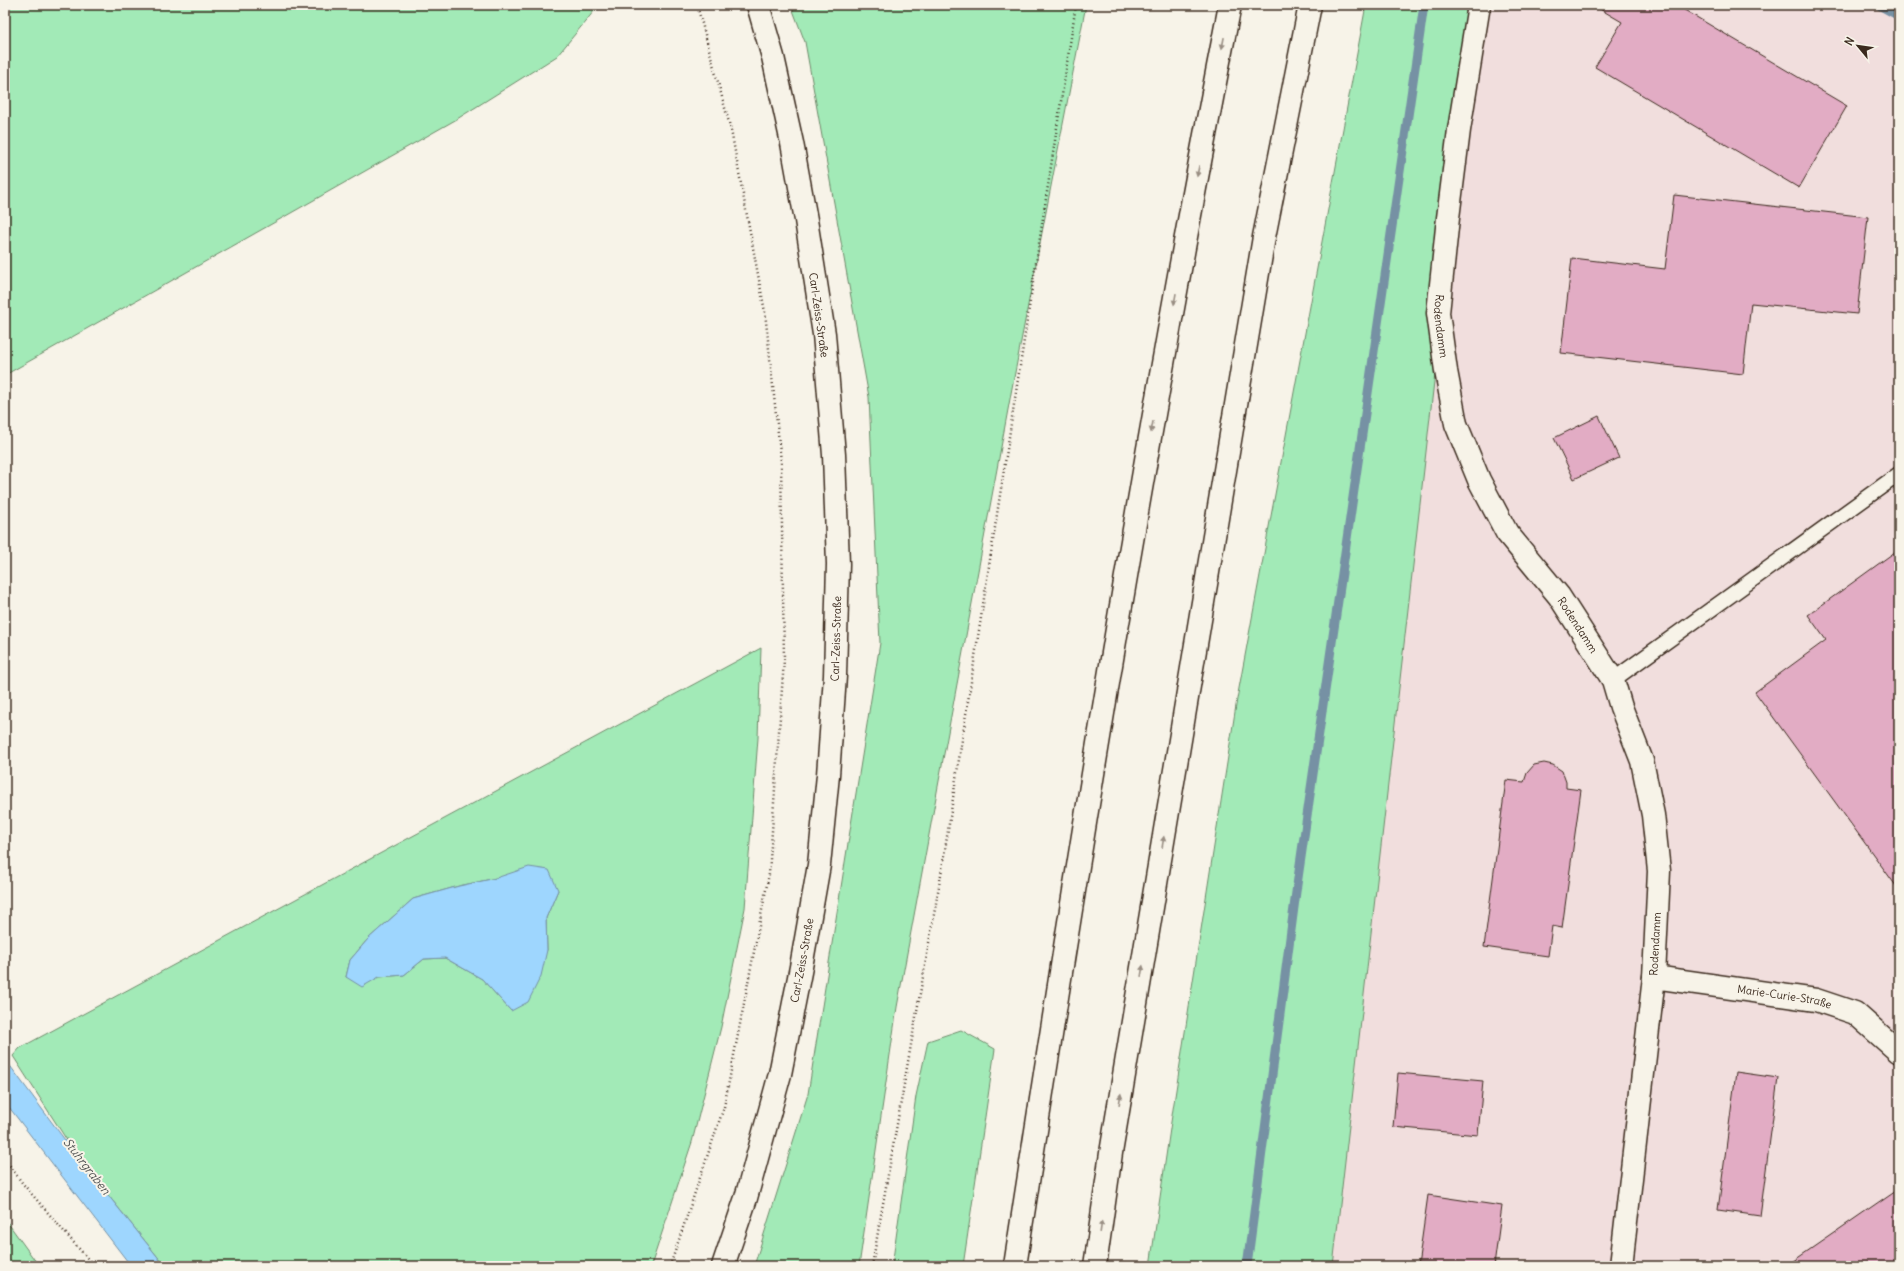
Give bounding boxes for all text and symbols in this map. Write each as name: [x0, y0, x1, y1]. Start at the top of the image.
north arrow: [1838, 26, 1878, 66]
text: N: [1841, 34, 1857, 48]
one-way arrow: [1219, 37, 1225, 49]
one-way arrow: [1194, 165, 1200, 177]
street label: Carl-Zeiss-Straße: [806, 272, 832, 358]
one-way arrow: [1171, 293, 1177, 305]
street label: Rodendamm: [1431, 294, 1451, 359]
one-way arrow: [1149, 421, 1155, 433]
street label: Rodendamm: [1555, 594, 1601, 656]
street label: Carl-Zeiss-Straße: [828, 596, 844, 682]
one-way arrow: [1160, 836, 1166, 849]
street label: Rodendamm: [1646, 911, 1664, 976]
street label: Carl-Zeiss-Straße: [787, 917, 816, 1004]
one-way arrow: [1139, 965, 1145, 977]
street label: Marie-Curie-Straße: [1736, 982, 1834, 1012]
one-way arrow: [1118, 1093, 1124, 1105]
water label: Stuhrgraben: [60, 1135, 114, 1198]
one-way arrow: [1098, 1221, 1104, 1233]

